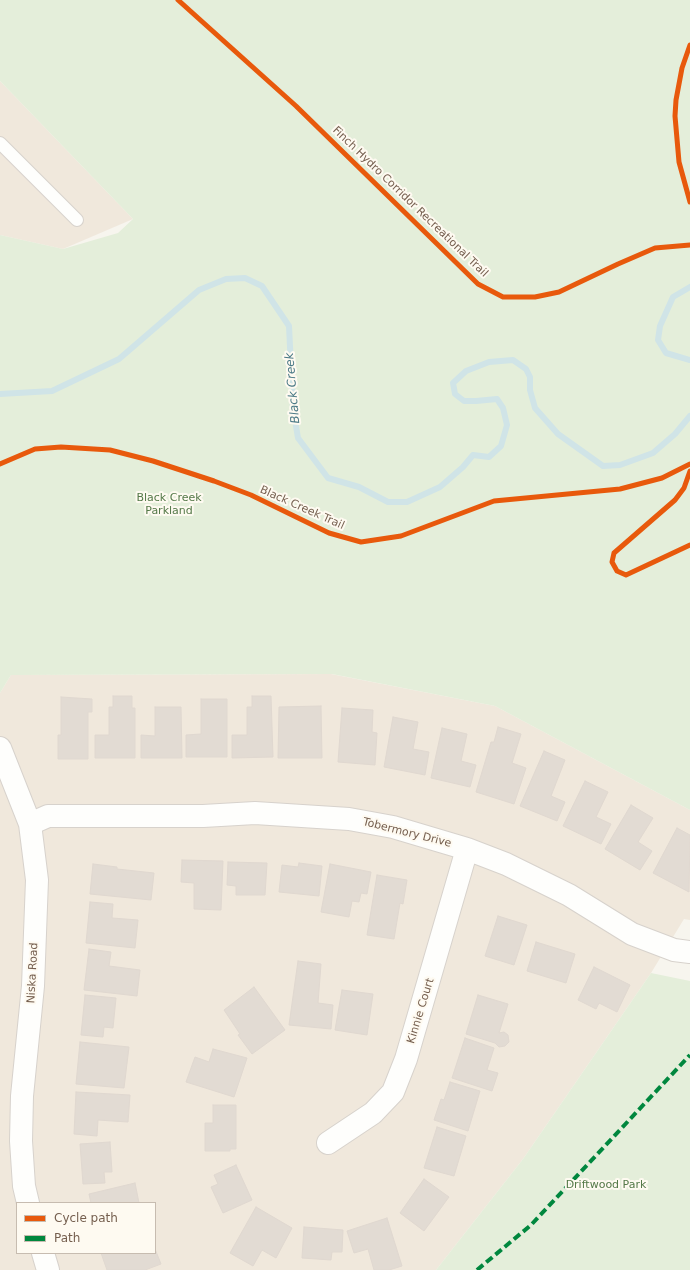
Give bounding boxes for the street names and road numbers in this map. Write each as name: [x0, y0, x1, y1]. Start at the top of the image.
street label: Finch Hydro Corridor Recreational Trail: [330, 124, 490, 280]
street label: Black Creek Trail: [258, 483, 346, 533]
street label: Tobermory Drive: [361, 816, 453, 850]
street label: Niska Road: [25, 942, 41, 1004]
street label: Kinnie Court: [405, 977, 437, 1045]

